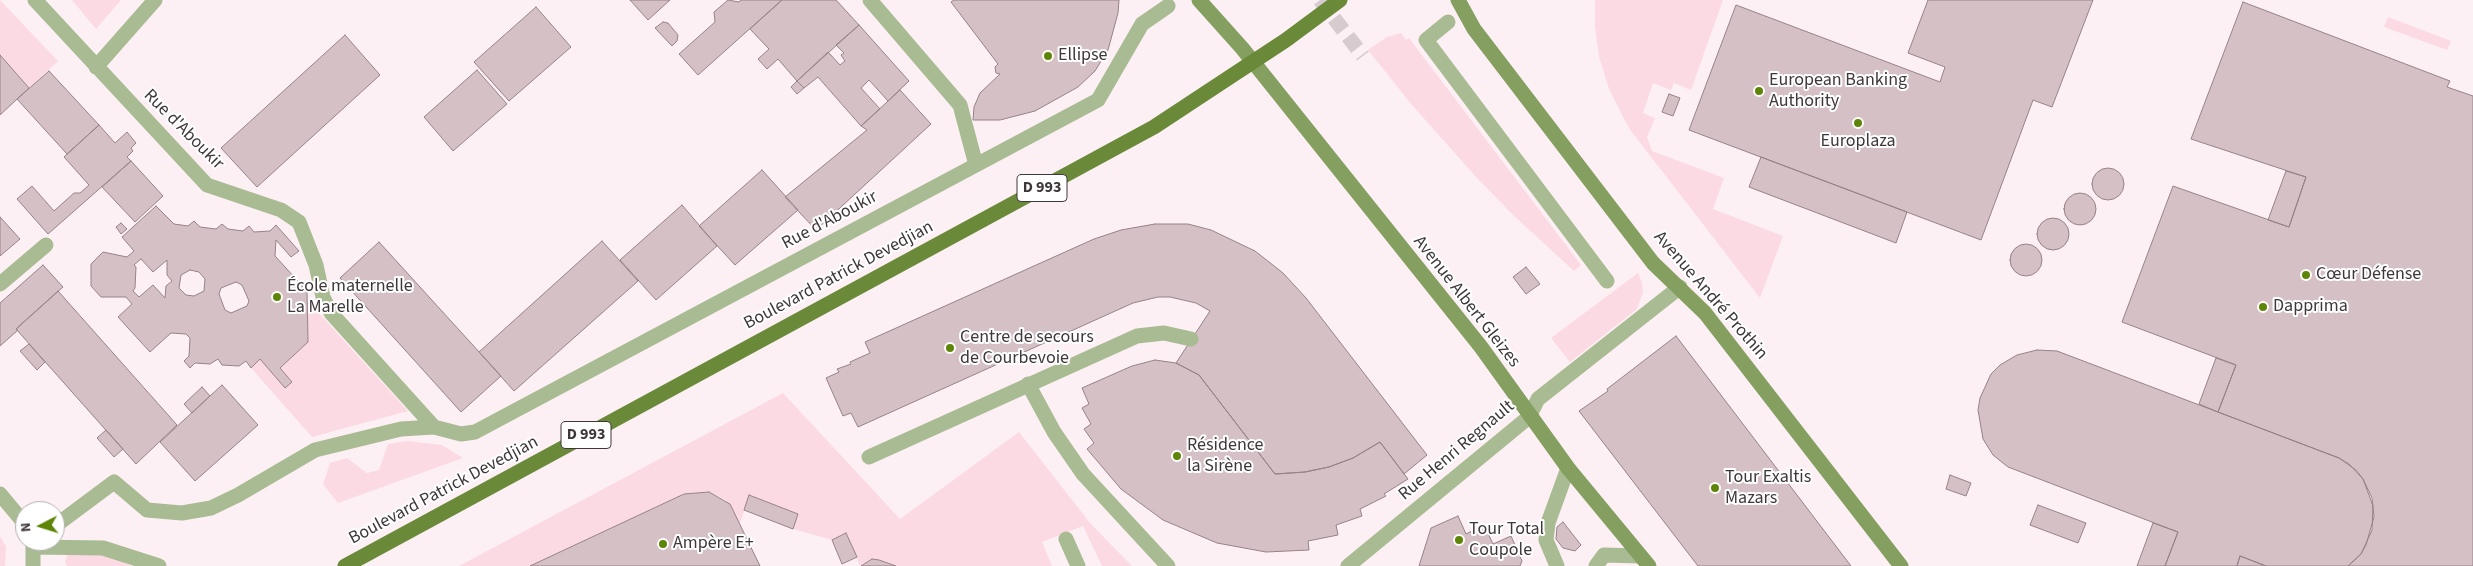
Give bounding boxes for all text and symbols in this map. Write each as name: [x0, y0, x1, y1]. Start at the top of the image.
place label: Ellipse: [1058, 45, 1108, 67]
marker: Ellipse: [1042, 50, 1054, 62]
place label: European Banking Authority: [1769, 70, 1907, 112]
street label: Rue d'Aboukir: [138, 85, 228, 175]
marker: European Banking Authority: [1753, 85, 1765, 97]
marker: Europlaza: [1852, 117, 1864, 129]
place label: Europlaza: [1820, 131, 1896, 153]
road number: D 993: [1017, 174, 1067, 202]
street label: Rue d'Aboukir: [779, 187, 881, 255]
street label: Boulevard Patrick Devedjian: [741, 217, 937, 335]
street label: Avenue André Prothin: [1648, 227, 1772, 365]
street label: Avenue Albert Gleizes: [1408, 232, 1524, 372]
place label: Cœur Défense: [2316, 264, 2421, 286]
marker: Cœur Défense: [2300, 269, 2312, 281]
place label: École maternelle La Marelle: [287, 276, 413, 318]
marker: École maternelle La Marelle: [271, 291, 283, 303]
place label: Dapprima: [2273, 296, 2348, 318]
marker: Dapprima: [2257, 301, 2269, 313]
place label: Centre de secours de Courbevoie: [960, 327, 1094, 369]
marker: Centre de secours de Courbevoie: [944, 342, 956, 354]
street label: Rue Henri Regnault: [1395, 396, 1519, 506]
road number: D 993: [561, 422, 611, 448]
street label: Boulevard Patrick Devedjian: [346, 432, 542, 550]
place label: Résidence la Sirène: [1187, 435, 1263, 478]
marker: Résidence la Sirène: [1171, 450, 1183, 462]
place label: Tour Exaltis Mazars: [1725, 467, 1811, 509]
marker: Tour Exaltis Mazars: [1709, 482, 1721, 494]
north arrow: [15, 501, 65, 551]
place label: Tour Total Coupole: [1469, 519, 1544, 562]
text: N: [16, 522, 36, 533]
place label: Ampère E+: [673, 533, 754, 555]
marker: Tour Total Coupole: [1453, 534, 1465, 546]
marker: Ampère E+: [657, 538, 669, 550]

